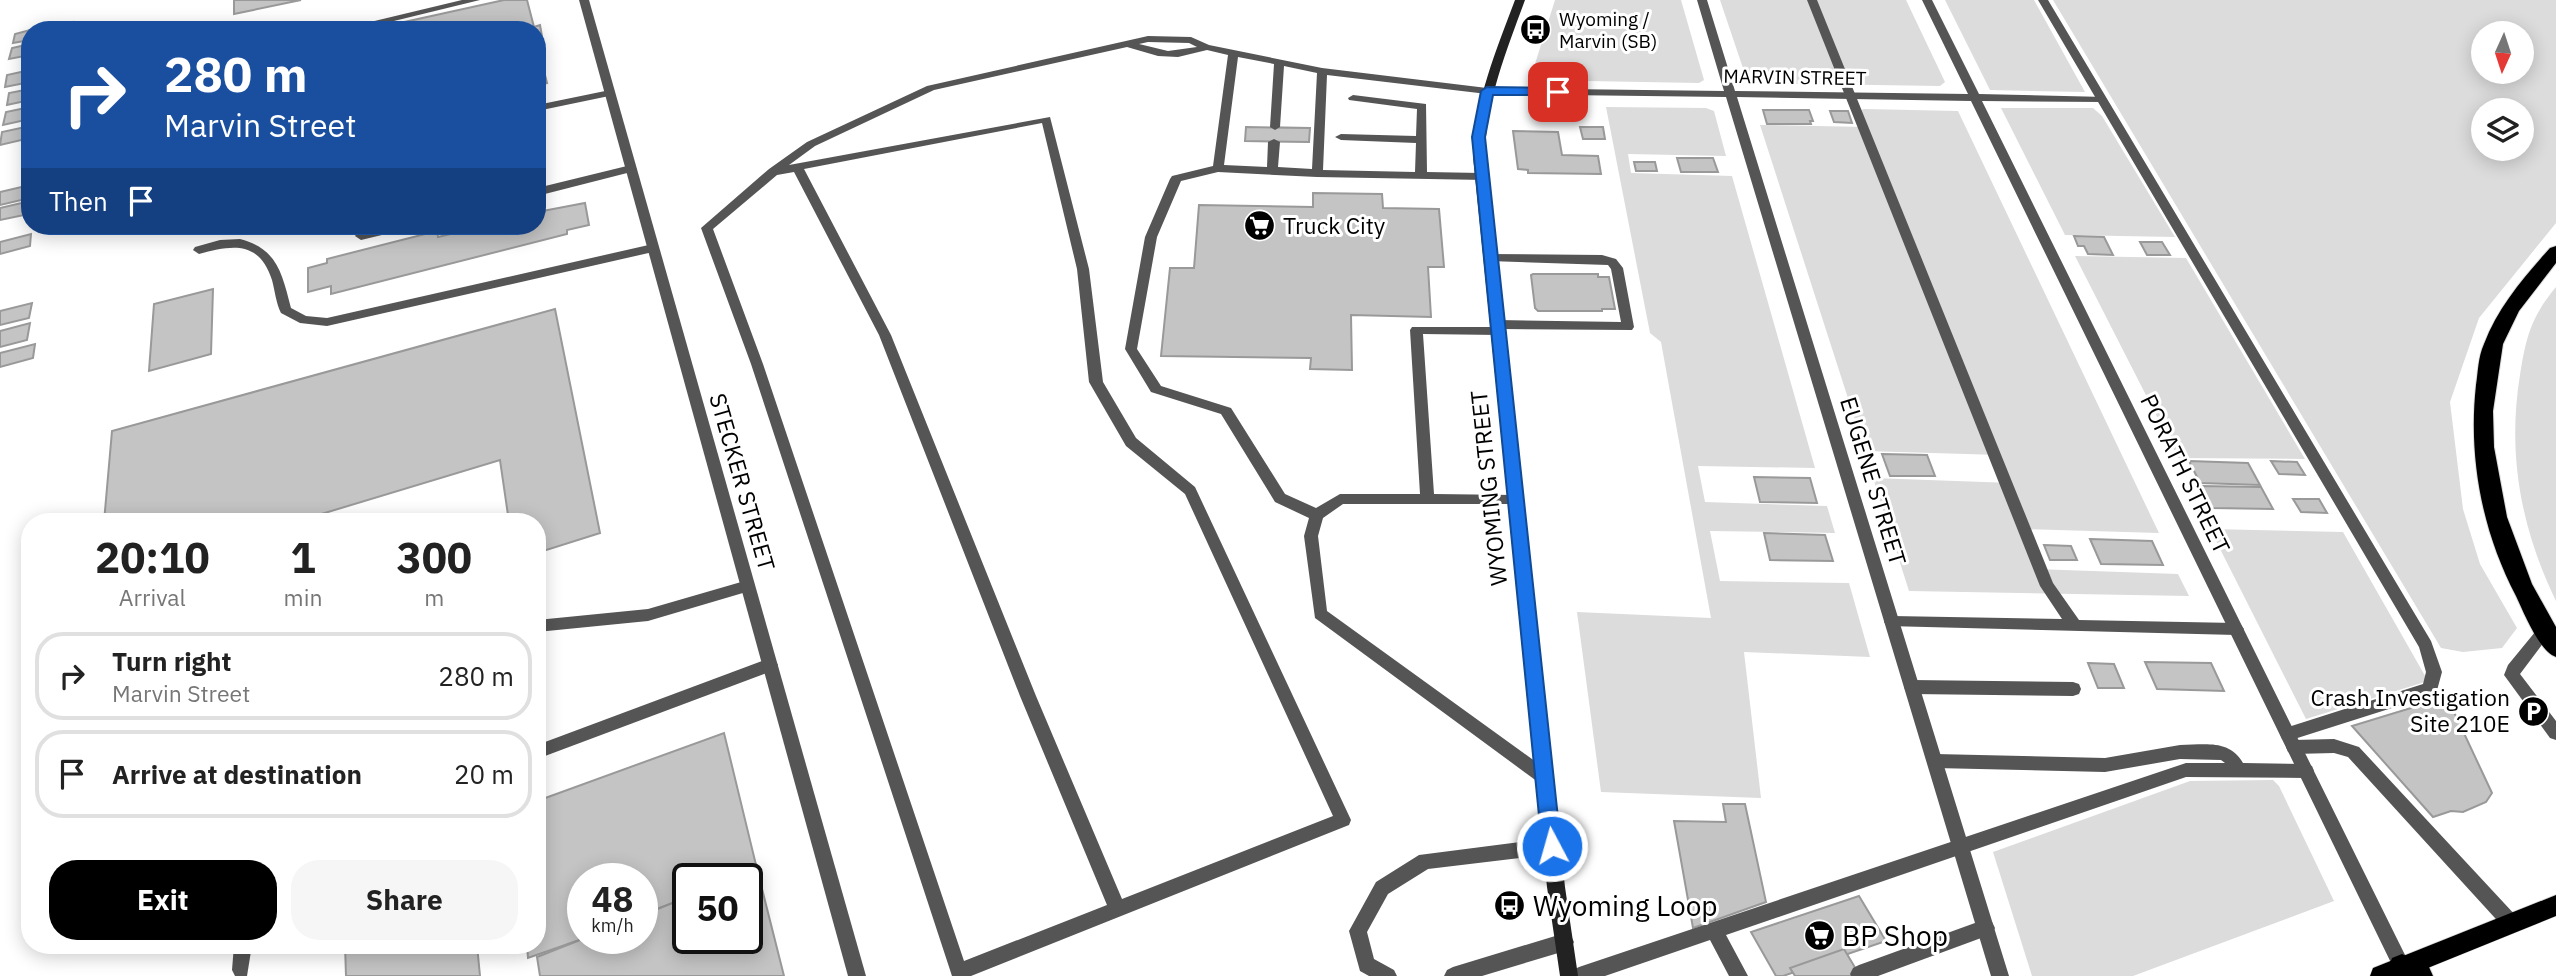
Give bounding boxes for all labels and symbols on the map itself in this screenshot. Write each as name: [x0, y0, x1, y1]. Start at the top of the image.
place label: Wyoming / Marvin (SB): [1559, 7, 1657, 53]
bus stop icon: Wyoming / Marvin (SB): [1519, 13, 1553, 47]
north arrow: [2471, 21, 2534, 84]
pin: [1528, 62, 1588, 122]
street label: MARVIN STREET: [1723, 64, 1867, 90]
supermarket icon: Truck City: [1243, 209, 1277, 243]
place label: Truck City: [1283, 210, 1386, 240]
street label: WYOMING STREET: [1463, 389, 1513, 587]
street label: PORATH STREET: [2134, 389, 2238, 558]
street label: STECKER STREET: [703, 390, 783, 574]
street label: EUGENE STREET: [1834, 393, 1914, 568]
place label: Crash Investigation Site 210E: [2311, 682, 2510, 738]
parking icon: Crash Investigation Site 210E: [2516, 694, 2550, 728]
position arrow: [1515, 809, 1589, 883]
speed limit sign: 50: [672, 863, 763, 954]
place label: Wyoming Loop: [1533, 887, 1718, 924]
bus stop icon: Wyoming Loop: [1493, 889, 1527, 923]
place label: BP Shop: [1842, 917, 1948, 954]
supermarket icon: BP Shop: [1802, 919, 1836, 953]

